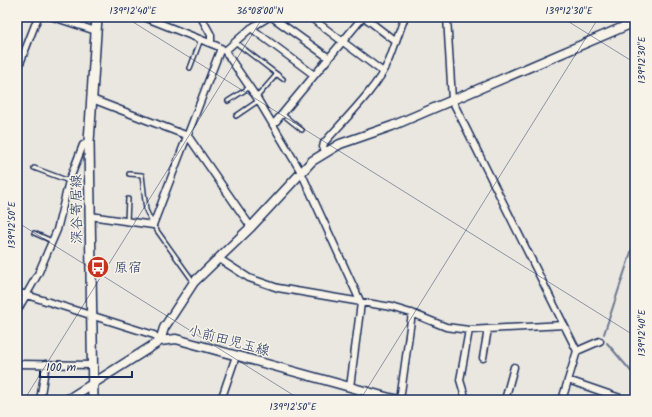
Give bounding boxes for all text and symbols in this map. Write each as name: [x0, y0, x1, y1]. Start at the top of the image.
text: 139°12'40"E: [109, 3, 158, 19]
text: 36°08'00"N: [236, 3, 284, 19]
text: 139°12'30"E: [545, 3, 594, 19]
text: 139°12'30"E: [634, 35, 650, 84]
street label: 深谷寄居線: [65, 174, 89, 244]
text: 139°12'50"E: [4, 200, 20, 249]
bus stop icon: 原宿: [85, 254, 111, 280]
place label: 原宿: [114, 257, 142, 279]
text: 139°12'40"E: [634, 308, 650, 357]
street label: 小前田児玉線: [185, 319, 272, 362]
scale bar: [40, 353, 132, 379]
text: 100 m: [46, 358, 77, 377]
text: 139°12'50"E: [269, 399, 318, 415]

